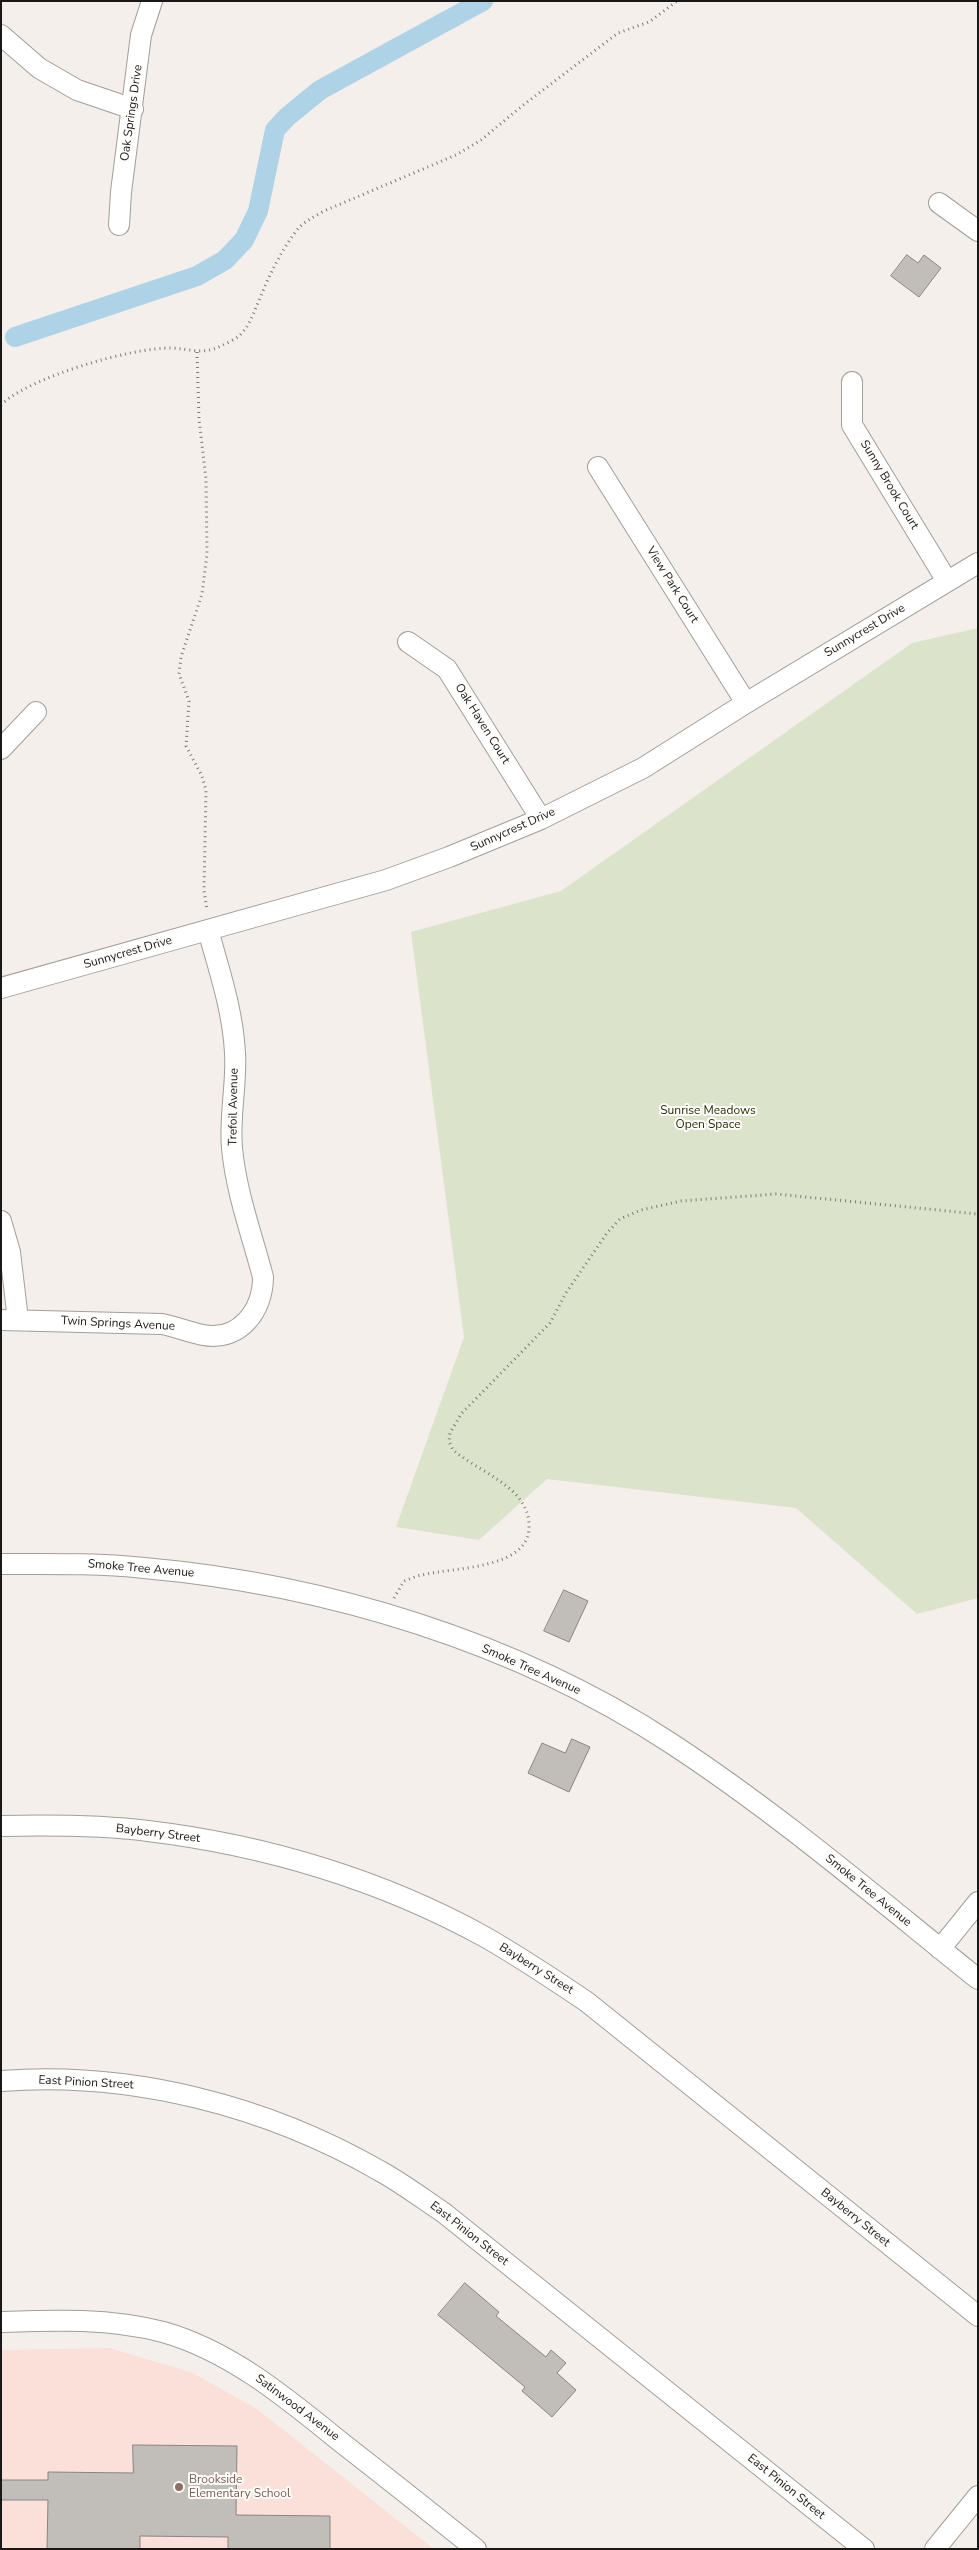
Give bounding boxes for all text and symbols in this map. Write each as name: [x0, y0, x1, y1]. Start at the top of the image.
street label: Oak Springs Drive: [118, 64, 146, 162]
street label: Sunny Brook Court: [857, 438, 921, 532]
street label: View Park Court: [643, 544, 701, 626]
street label: Sunnycrest Drive: [822, 601, 908, 661]
street label: Oak Haven Court: [451, 681, 513, 767]
street label: Sunnycrest Drive: [468, 805, 558, 855]
street label: Sunnycrest Drive: [82, 933, 174, 973]
street label: Trefoil Avenue: [226, 1068, 242, 1146]
park label: Sunrise Meadows Open Space: [660, 1104, 756, 1132]
street label: Twin Springs Avenue: [61, 1314, 175, 1334]
street label: Smoke Tree Avenue: [87, 1557, 195, 1581]
street label: Smoke Tree Avenue: [479, 1642, 583, 1698]
street label: Bayberry Street: [115, 1822, 201, 1846]
street label: Smoke Tree Avenue: [822, 1852, 914, 1930]
street label: Bayberry Street: [496, 1940, 576, 1998]
street label: East Pinion Street: [38, 2073, 134, 2093]
street label: Bayberry Street: [817, 2186, 893, 2250]
street label: East Pinion Street: [427, 2199, 511, 2269]
street label: Satinwood Avenue: [252, 2372, 342, 2444]
street label: East Pinion Street: [744, 2451, 828, 2523]
place label: Brookside Elementary School: [189, 2473, 290, 2501]
marker: Brookside Elementary School: [173, 2481, 185, 2493]

